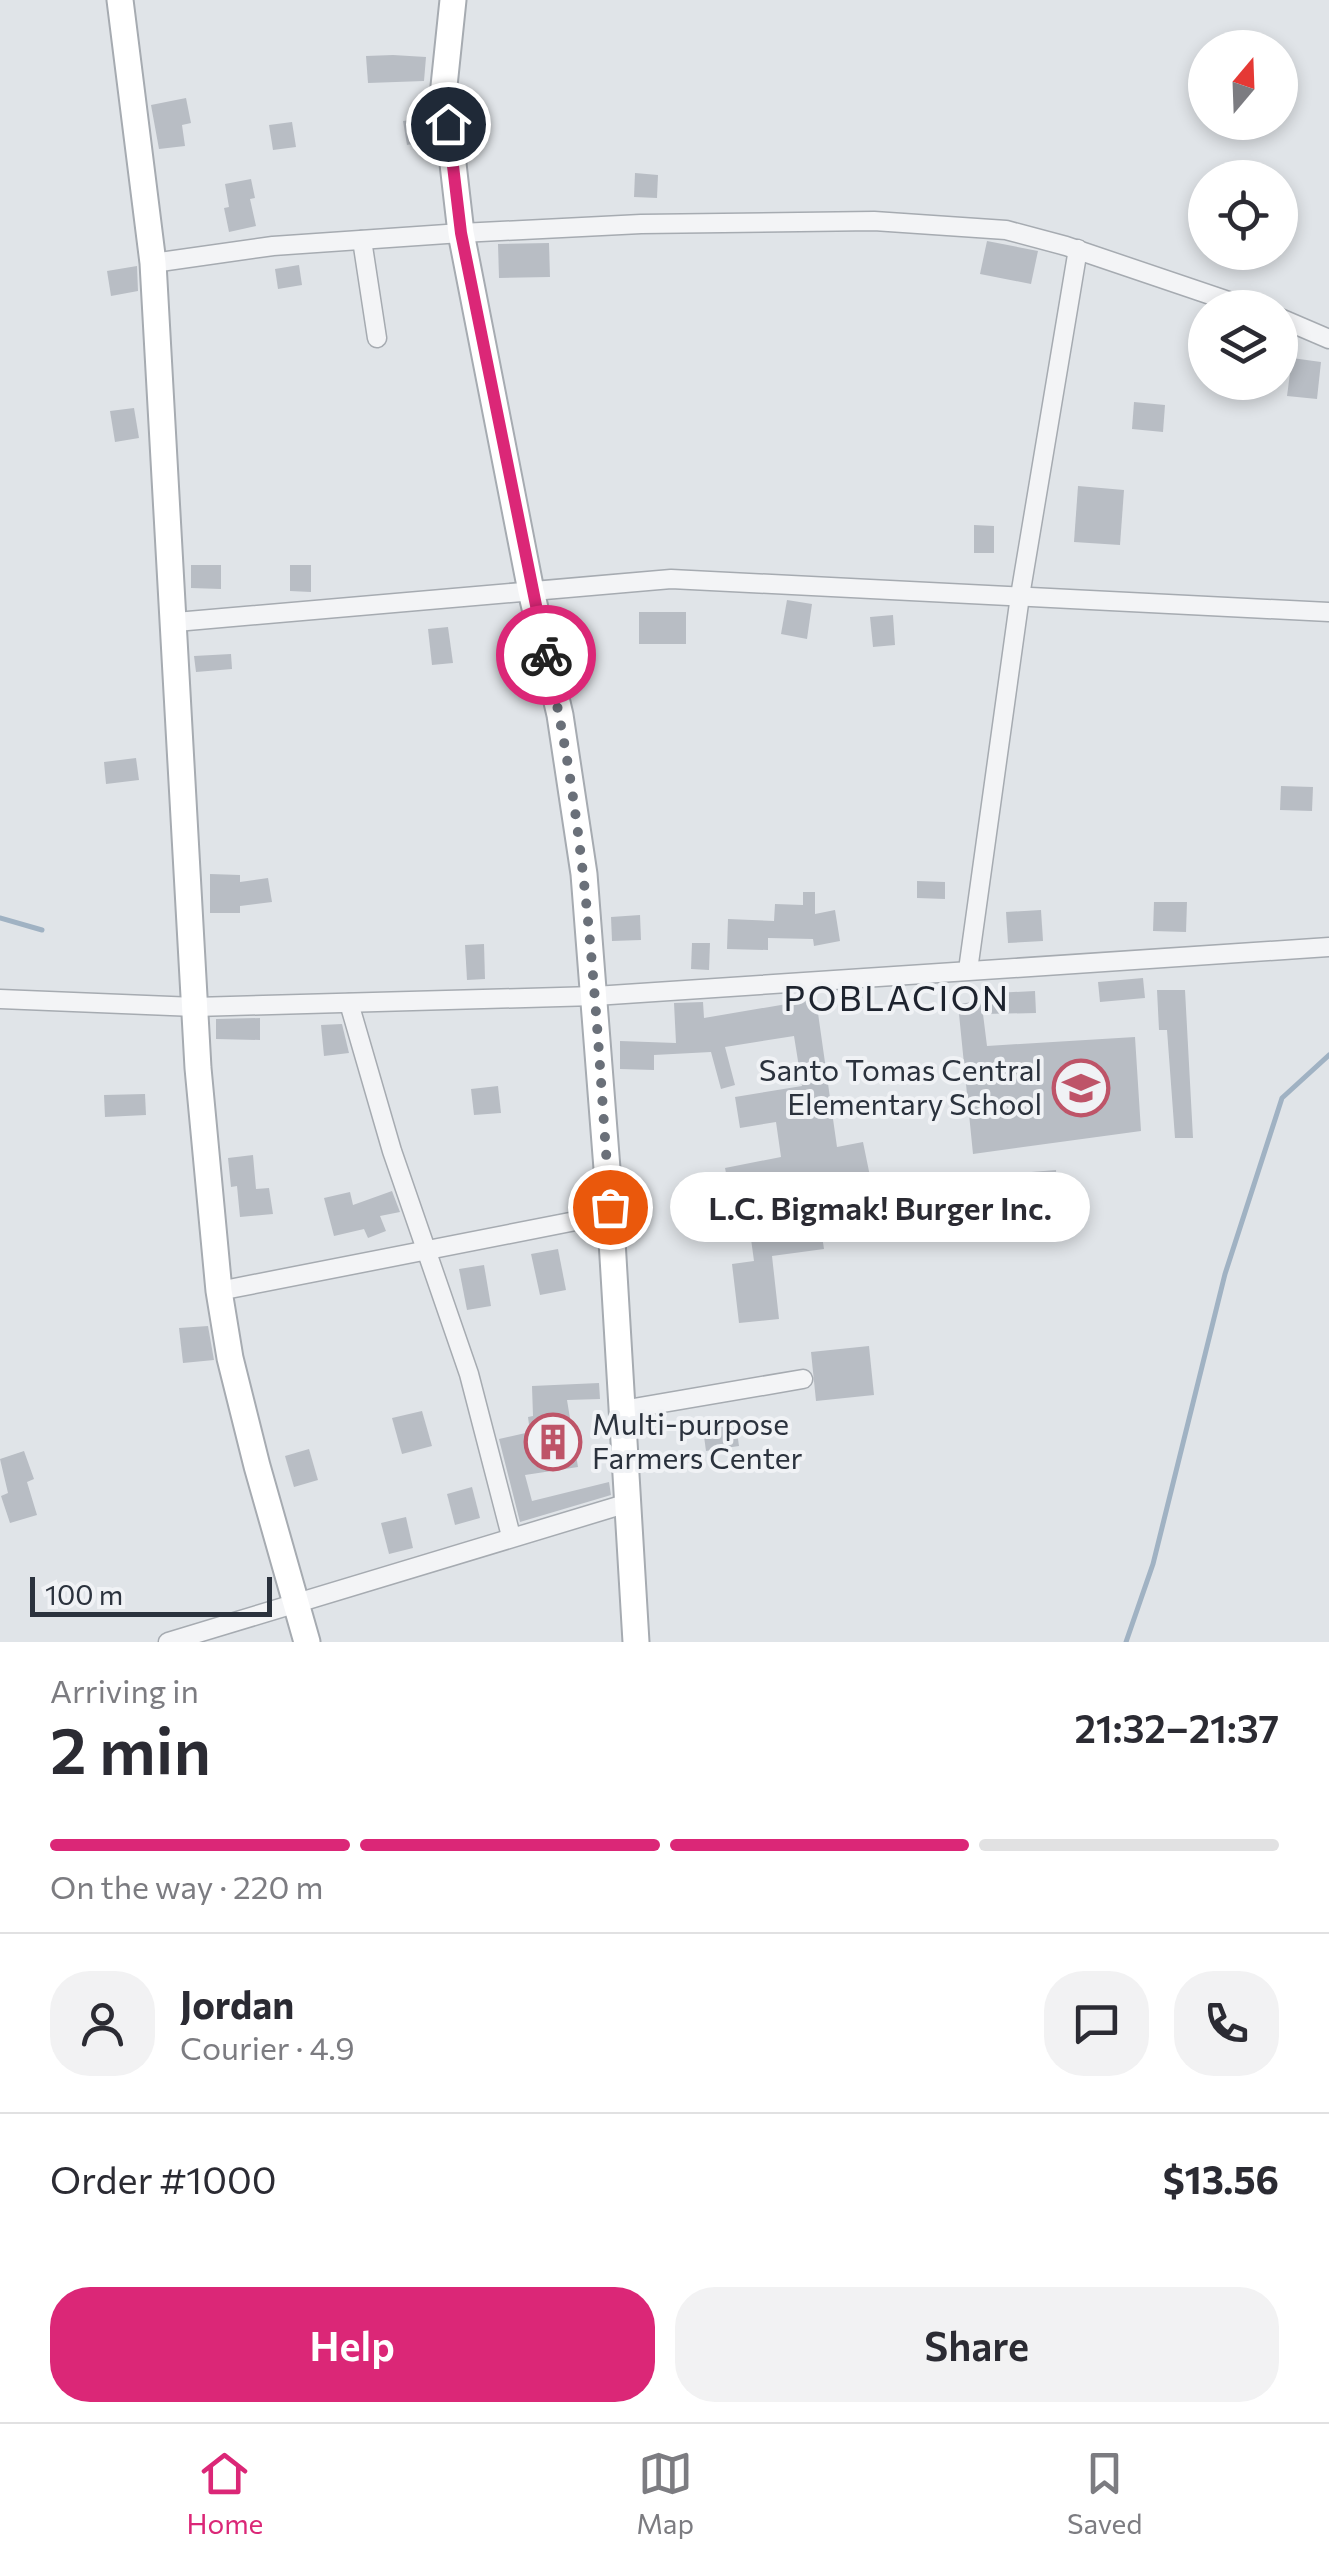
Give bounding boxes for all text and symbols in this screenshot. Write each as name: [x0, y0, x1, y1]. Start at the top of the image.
north arrow: [1188, 30, 1298, 140]
map controls: [1188, 30, 1298, 400]
pin: [406, 82, 491, 167]
icon: home: [421, 97, 476, 152]
button: locate: [1188, 160, 1298, 270]
button: layers: [1188, 290, 1298, 400]
courier: [496, 605, 596, 705]
icon: bike: [519, 628, 574, 683]
district label: POBLACION: [783, 975, 1011, 1018]
place label: Santo Tomas Central Elementary School: [759, 1050, 1042, 1121]
school or university icon: Santo Tomas Central Elementary School: [1051, 1058, 1111, 1118]
pin: [568, 1165, 653, 1250]
callout: L.C. Bigmak! Burger Inc.: [670, 1172, 1090, 1242]
icon: bag: [583, 1180, 638, 1235]
text: L.C. Bigmak! Burger Inc.: [708, 1187, 1052, 1227]
place label: Multi-purpose Farmers Center: [592, 1404, 803, 1475]
building icon: Multi-purpose Farmers Center: [523, 1412, 583, 1472]
scale bar: [30, 1572, 272, 1616]
text: 100 m: [45, 1577, 123, 1611]
text: Arriving in: [50, 1670, 199, 1710]
text: 21:32–21:37: [1074, 1704, 1279, 1751]
text: 2 min: [50, 1708, 211, 1787]
text: On the way · 220 m: [50, 1866, 323, 1906]
button: person: [50, 1971, 155, 2076]
button: chat: [1044, 1971, 1149, 2076]
button: phone: [1174, 1971, 1279, 2076]
text: Jordan: [180, 1980, 294, 2027]
text: Courier · 4.9: [180, 2027, 355, 2067]
text: Order #1000: [50, 2155, 277, 2202]
text: $13.56: [1163, 2155, 1279, 2202]
button: Help: [50, 2287, 655, 2402]
button: Share: [675, 2287, 1279, 2402]
tab: Home: [186, 2446, 263, 2540]
tab: Map: [636, 2446, 694, 2540]
tab: Saved: [1067, 2446, 1143, 2540]

